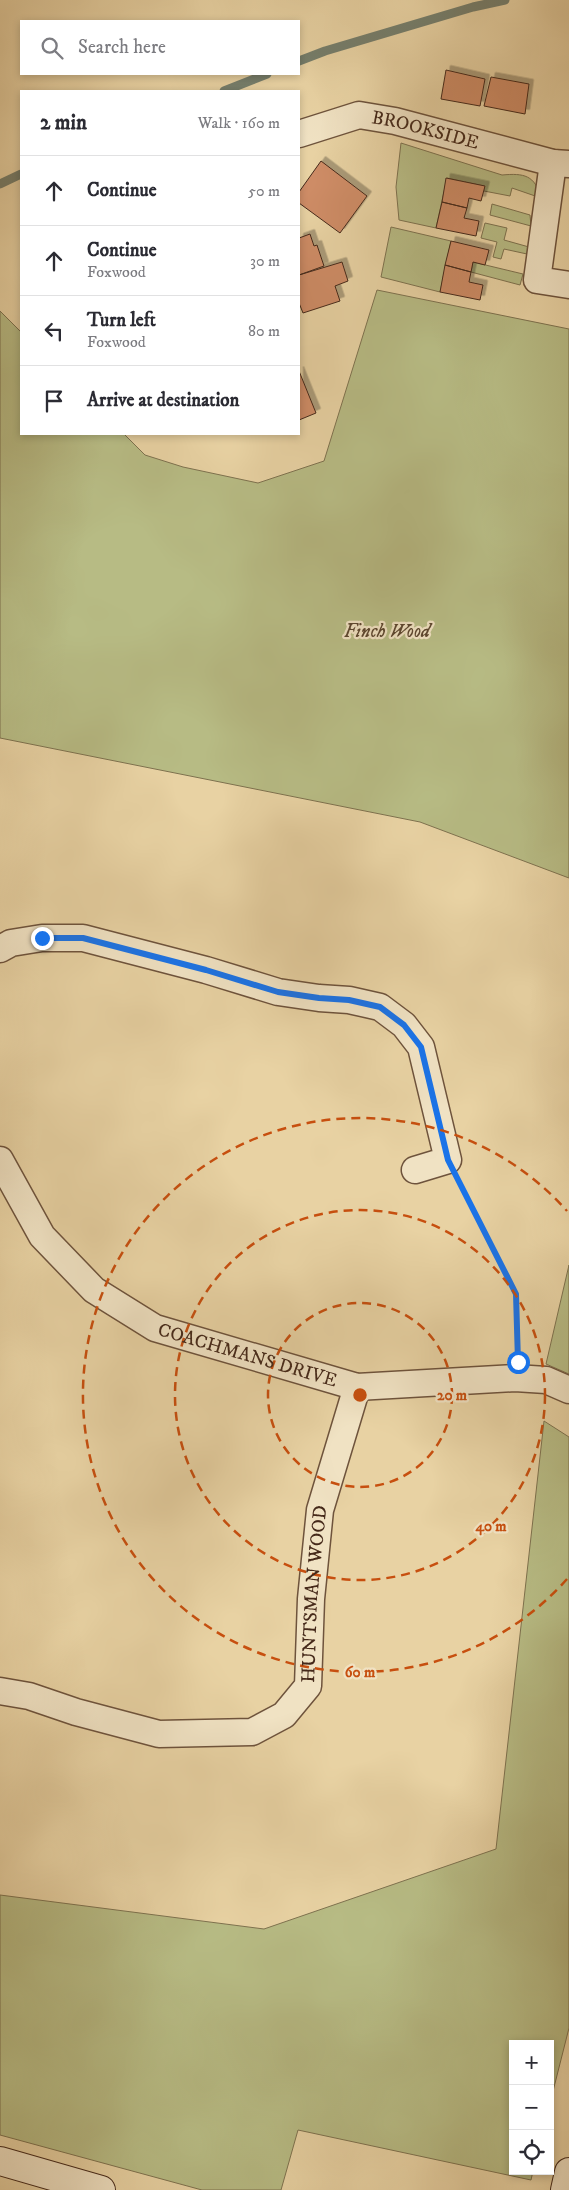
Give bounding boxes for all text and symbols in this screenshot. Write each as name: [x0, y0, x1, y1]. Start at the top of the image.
search box: [20, 20, 300, 75]
icon: search: [38, 34, 66, 62]
text: Search here: [78, 36, 166, 59]
street label: BROOKSIDE: [370, 106, 481, 154]
text: 2 min: [40, 110, 87, 136]
text: Walk · 160 m: [198, 113, 280, 133]
icon: ahead: [40, 177, 68, 205]
text: Continue: [87, 179, 157, 202]
text: 50 m: [248, 181, 280, 201]
text: Continue: [87, 239, 157, 262]
icon: ahead: [40, 247, 68, 275]
text: 30 m: [250, 251, 280, 271]
text: Foxwood: [87, 262, 146, 282]
text: Turn left: [87, 309, 156, 332]
icon: left: [40, 317, 68, 345]
text: 80 m: [248, 321, 280, 341]
text: Foxwood: [87, 332, 146, 352]
icon: arrive: [40, 387, 68, 415]
text: Arrive at destination: [87, 389, 239, 412]
park label: Finch Wood: [344, 620, 433, 643]
route end: [31, 927, 54, 950]
street label: COACHMANS DRIVE: [155, 1318, 340, 1392]
route start: [507, 1351, 530, 1374]
centre of rings: [351, 1386, 369, 1404]
text: 20 m: [437, 1386, 468, 1405]
street label: HUNTSMAN WOOD: [297, 1504, 332, 1683]
text: 40 m: [474, 1517, 507, 1536]
text: 60 m: [345, 1663, 376, 1682]
map controls: [509, 2040, 554, 2175]
button: +: [509, 2040, 554, 2085]
button: −: [509, 2085, 554, 2130]
button: locate: [509, 2130, 554, 2175]

